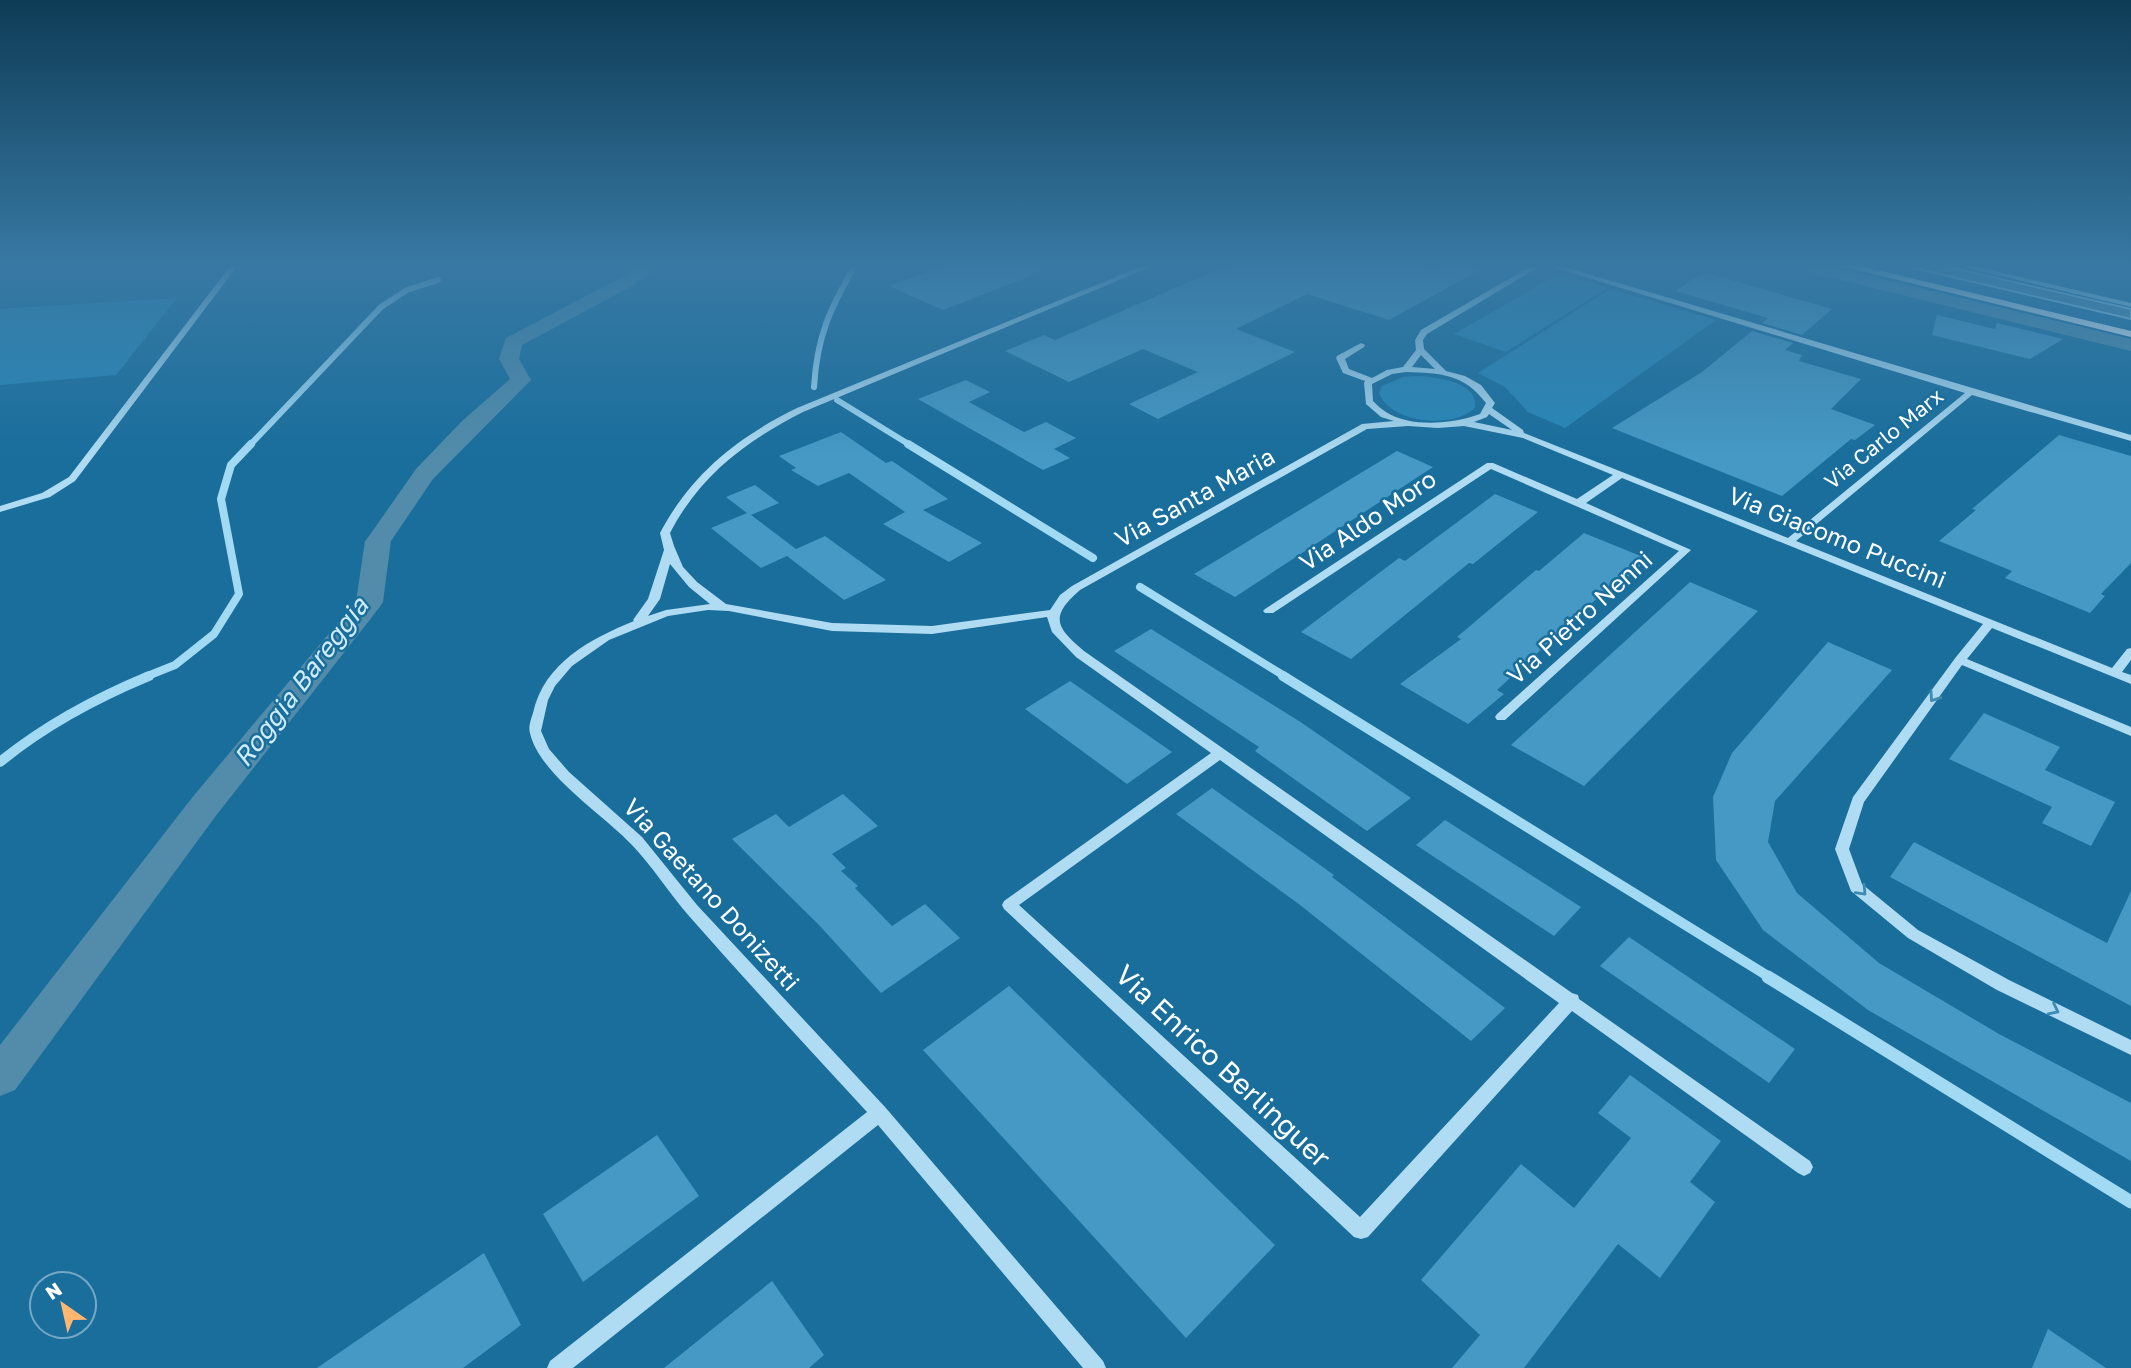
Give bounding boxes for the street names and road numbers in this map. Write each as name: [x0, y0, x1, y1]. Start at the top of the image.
street label: Via Carlo Marx: [1819, 382, 1948, 494]
street label: Via Santa Maria: [1109, 441, 1279, 553]
street label: Via Aldo Moro: [1293, 463, 1441, 576]
street label: Via Giacomo Puccini: [1725, 480, 1951, 594]
street label: Via Pietro Nenni: [1500, 544, 1658, 690]
street label: Via Gaetano Donizetti: [618, 792, 806, 996]
street label: Via Enrico Berlinguer: [1109, 957, 1338, 1174]

